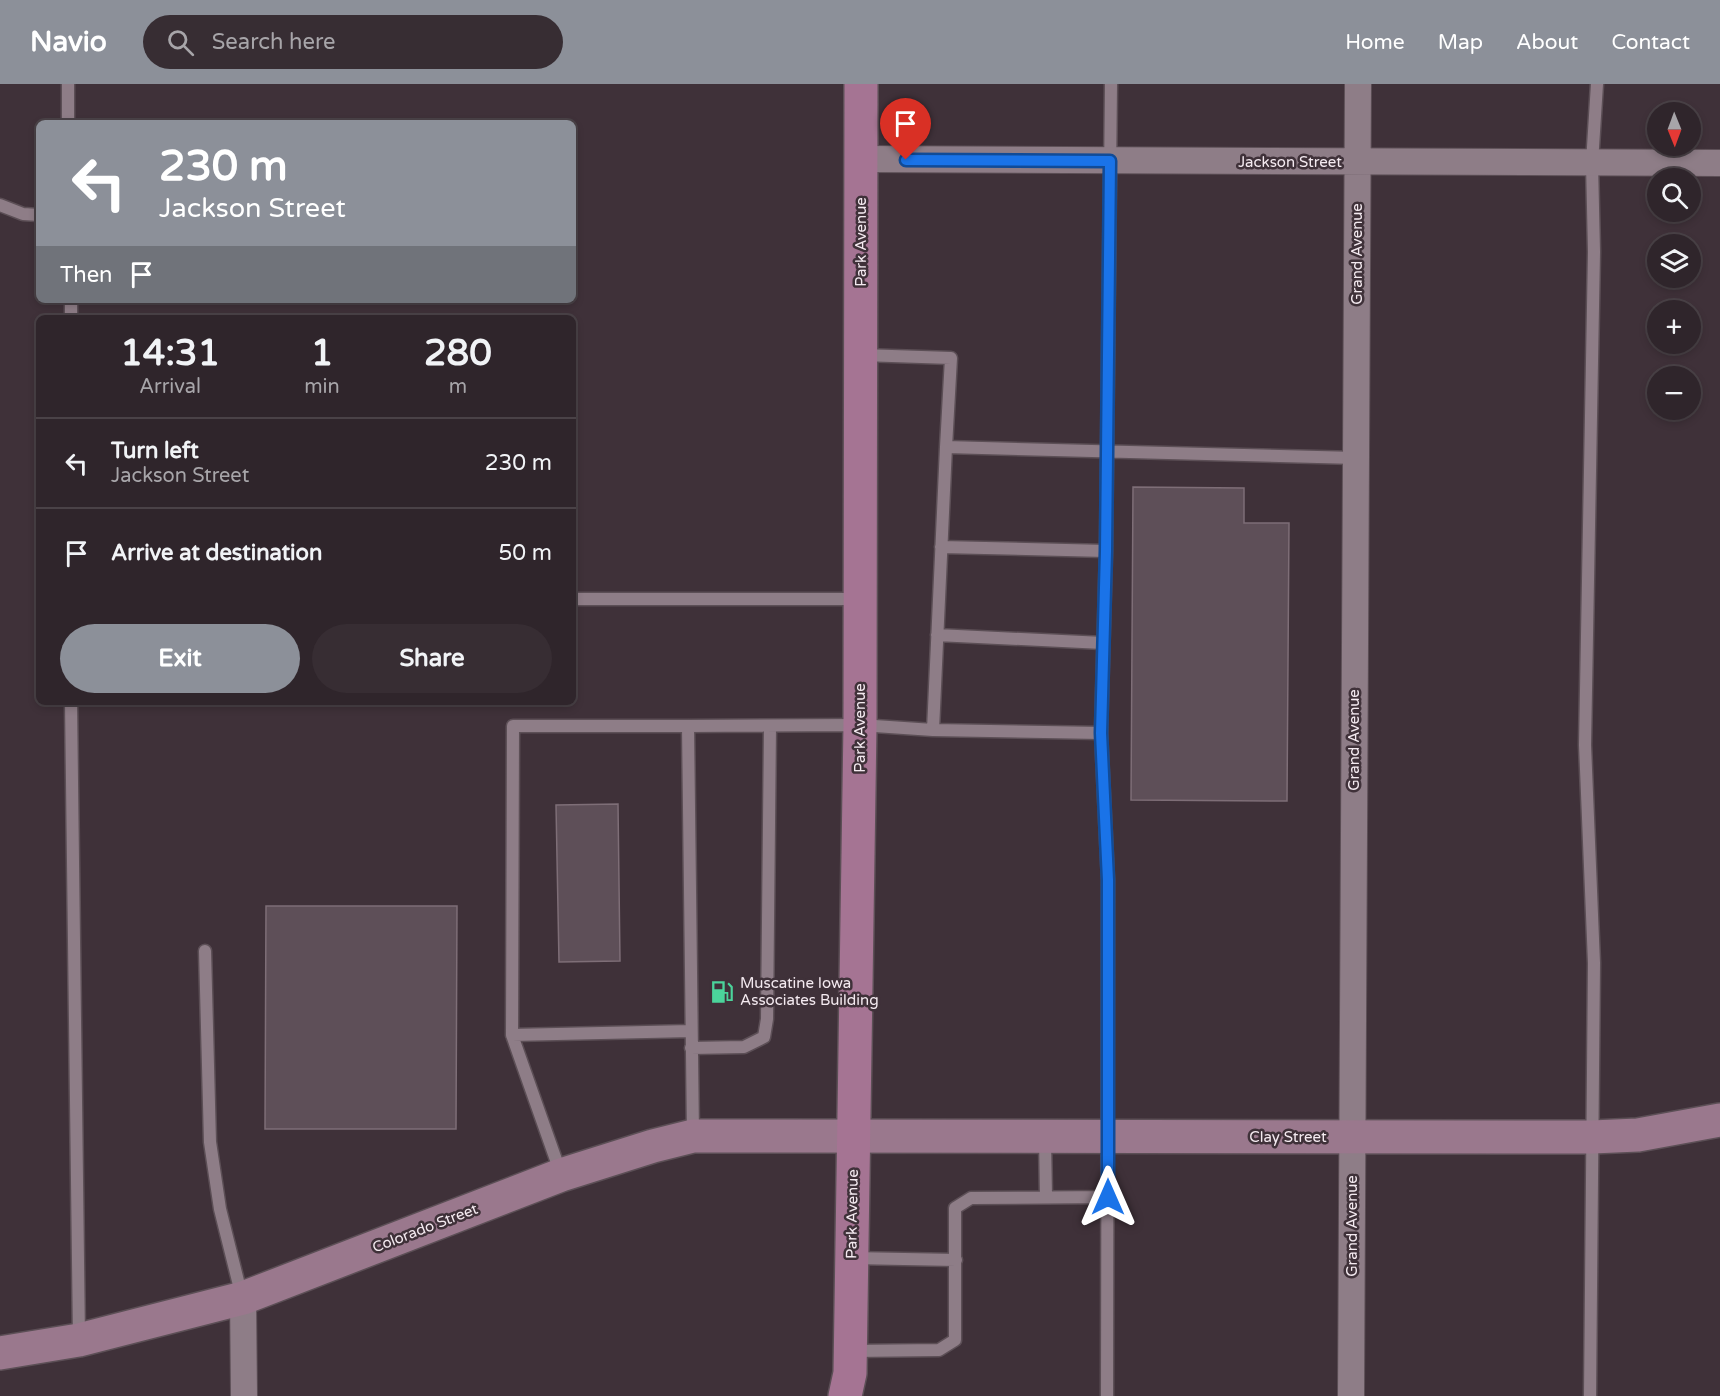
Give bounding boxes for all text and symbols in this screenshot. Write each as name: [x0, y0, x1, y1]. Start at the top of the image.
search box: [143, 15, 563, 69]
text: Navio: [30, 25, 107, 59]
icon: search: [164, 26, 197, 59]
text: Search here: [212, 29, 336, 55]
text: Home: [1345, 30, 1405, 55]
text: Map: [1438, 30, 1483, 55]
text: About: [1516, 30, 1578, 55]
text: Contact: [1611, 30, 1690, 55]
pin: [880, 98, 931, 160]
north arrow: [1647, 102, 1701, 156]
map controls: [1647, 102, 1701, 420]
icon: arrive: [889, 107, 922, 140]
text: 230 m: [159, 141, 288, 192]
icon: left: [60, 144, 138, 222]
street label: Jackson Street: [1238, 153, 1342, 171]
button: search: [1647, 168, 1701, 222]
text: Jackson Street: [159, 192, 346, 225]
street label: Park Avenue: [852, 197, 870, 287]
street label: Grand Avenue: [1348, 203, 1366, 305]
button: layers: [1647, 234, 1701, 288]
icon: arrive: [125, 258, 158, 291]
text: Then: [60, 262, 113, 288]
button: +: [1647, 300, 1701, 354]
text: 14:31: [120, 332, 220, 375]
text: 1: [311, 332, 333, 375]
text: 280: [424, 332, 492, 375]
button: −: [1647, 366, 1701, 420]
text: Arrival: [139, 375, 201, 399]
text: min: [304, 375, 340, 399]
text: m: [449, 375, 467, 399]
text: Turn left: [111, 438, 199, 464]
icon: left: [60, 447, 93, 480]
text: 230 m: [485, 450, 552, 476]
text: Jackson Street: [111, 464, 249, 488]
icon: arrive: [60, 537, 93, 570]
text: Arrive at destination: [111, 540, 322, 566]
text: 50 m: [498, 540, 552, 566]
button: Exit: [60, 624, 300, 693]
button: Share: [312, 624, 552, 693]
street label: Park Avenue: [851, 683, 869, 773]
street label: Grand Avenue: [1345, 689, 1363, 791]
place label: Muscatine Iowa Associates Building: [740, 974, 879, 1009]
fuel station icon: Muscatine Iowa Associates Building: [709, 979, 735, 1005]
street label: Clay Street: [1249, 1128, 1327, 1146]
position arrow: [1076, 1165, 1140, 1229]
street label: Park Avenue: [842, 1169, 862, 1259]
street label: Grand Avenue: [1343, 1175, 1361, 1277]
street label: Colorado Street: [370, 1199, 481, 1256]

